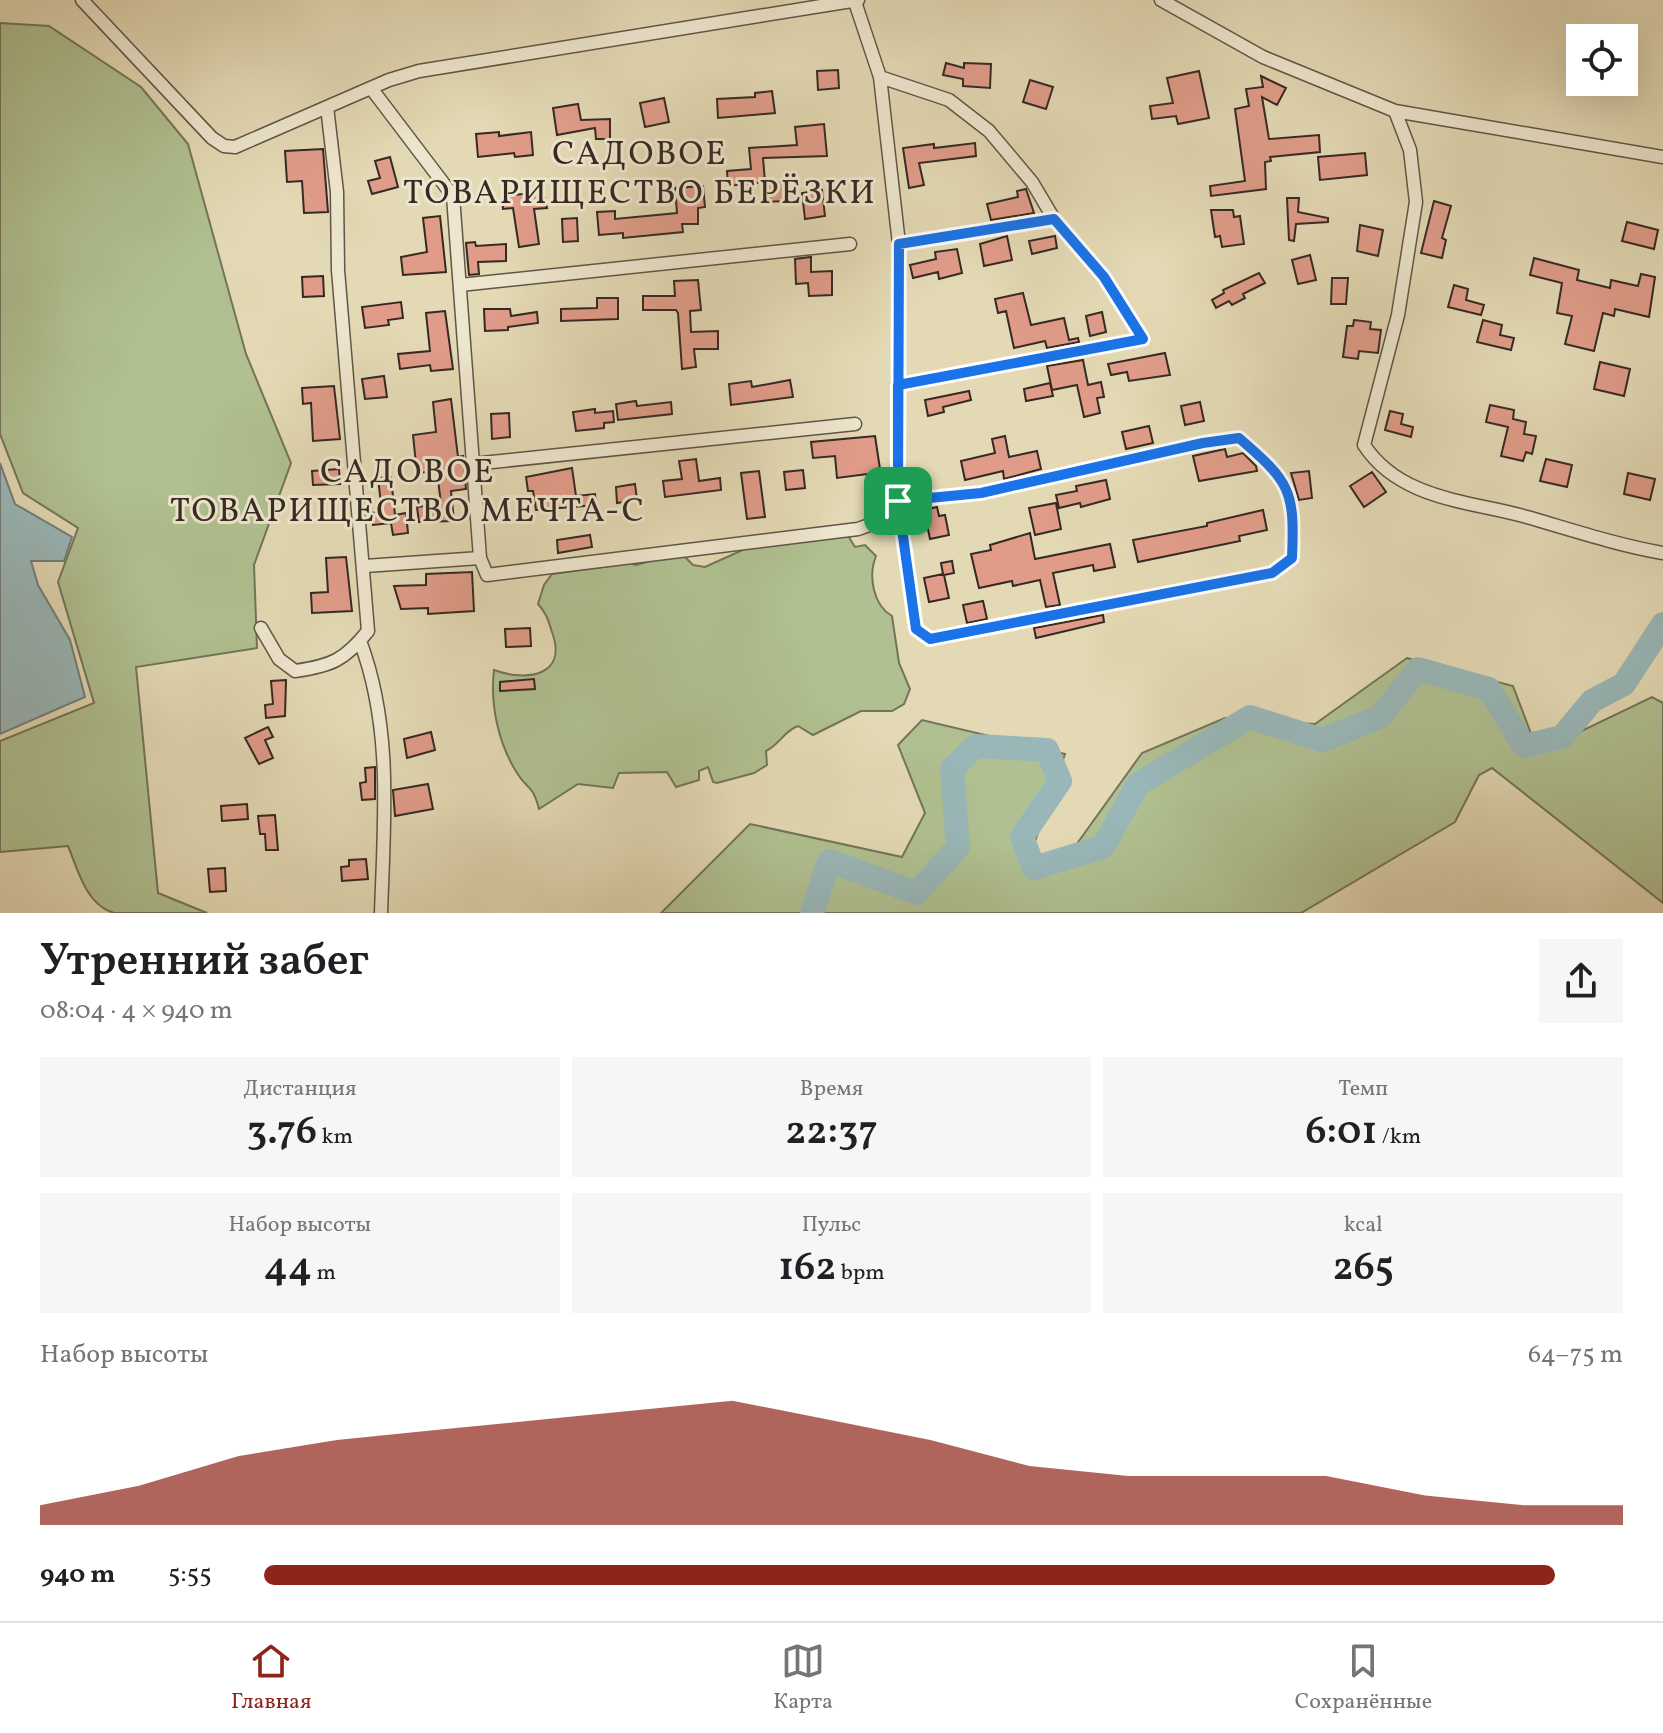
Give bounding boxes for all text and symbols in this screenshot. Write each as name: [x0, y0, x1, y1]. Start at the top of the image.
map controls: [1566, 24, 1638, 96]
button: locate: [1566, 24, 1638, 96]
district label: САДОВОЕ ТОВАРИЩЕСТВО БЕРЁЗКИ: [403, 132, 877, 218]
district label: САДОВОЕ ТОВАРИЩЕСТВО МЕЧТА-С: [170, 450, 646, 536]
pin: [864, 467, 932, 535]
icon: arrive: [876, 479, 920, 523]
text: Утренний забег: [40, 932, 369, 993]
button: share: [1539, 939, 1623, 1023]
text: 08:04 · 4 × 940 m: [40, 993, 233, 1029]
text: Дистанция: [243, 1074, 356, 1105]
text: Время: [800, 1074, 863, 1105]
text: Темп: [1338, 1074, 1388, 1105]
text: 3.76: [247, 1105, 317, 1161]
text: 22:37: [785, 1105, 878, 1161]
text: 6:01: [1305, 1105, 1377, 1161]
text: km: [317, 1122, 353, 1153]
text: /km: [1377, 1122, 1421, 1153]
text: Набор высоты: [229, 1210, 371, 1241]
text: Пульс: [802, 1210, 861, 1241]
text: kcal: [1344, 1210, 1383, 1241]
text: 44: [264, 1241, 312, 1297]
text: 162: [778, 1241, 836, 1297]
text: 265: [1332, 1241, 1394, 1297]
text: m: [312, 1258, 336, 1289]
text: bpm: [836, 1258, 885, 1289]
text: Набор высоты: [40, 1337, 208, 1373]
text: 64–75 m: [1528, 1337, 1623, 1373]
text: 940 m: [40, 1557, 116, 1593]
text: 5:55: [168, 1557, 212, 1593]
tab: Главная: [231, 1639, 311, 1718]
tab: Карта: [773, 1639, 833, 1718]
tab: Сохранённые: [1295, 1639, 1432, 1718]

